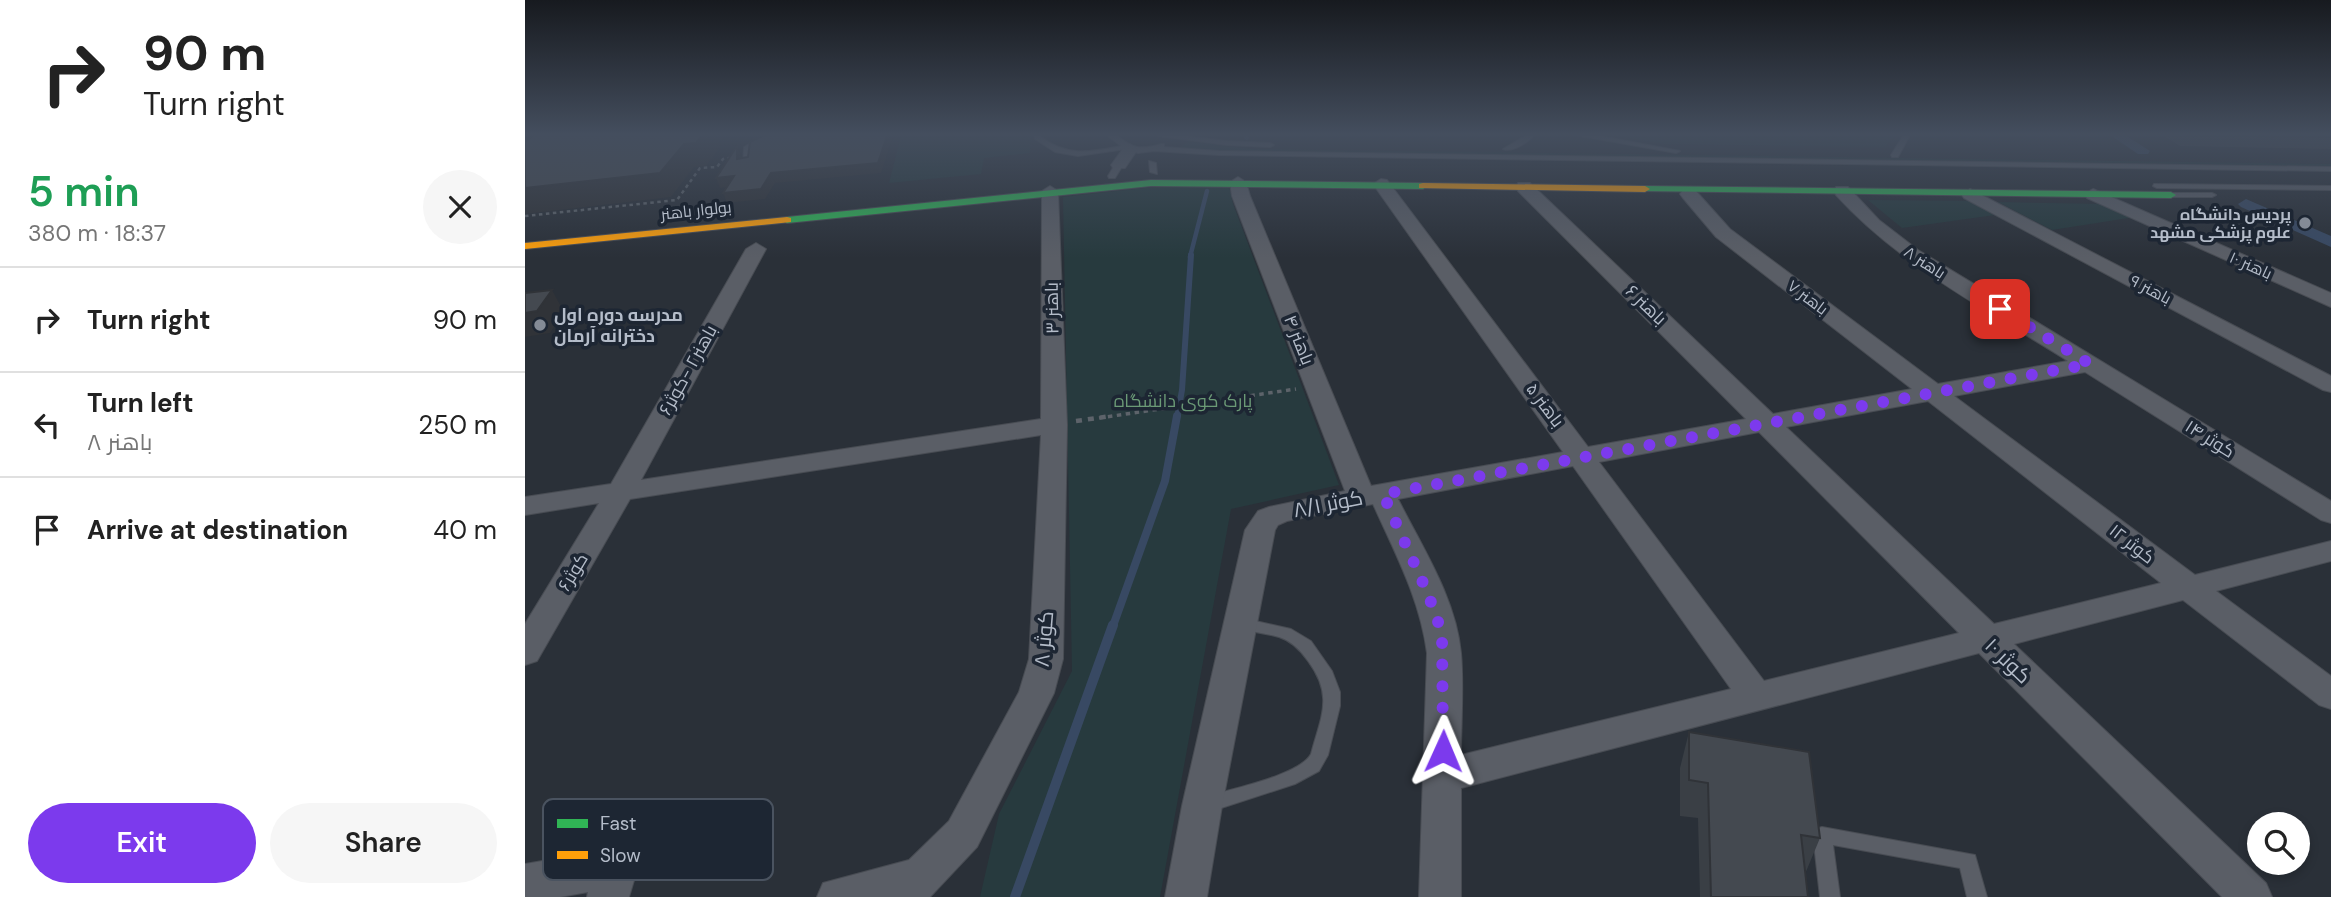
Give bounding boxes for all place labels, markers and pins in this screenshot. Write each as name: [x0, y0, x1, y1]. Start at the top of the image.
place label: پردیس دانشگاه علوم پزشکی مشهد: [2150, 204, 2291, 244]
marker: پردیس دانشگاه علوم پزشکی مشهد: [2297, 215, 2313, 231]
pin: [1970, 279, 2030, 339]
place label: مدرسه دوره اول دخترانه آرمان: [554, 303, 683, 348]
marker: مدرسه دوره اول دخترانه آرمان: [532, 317, 548, 333]

